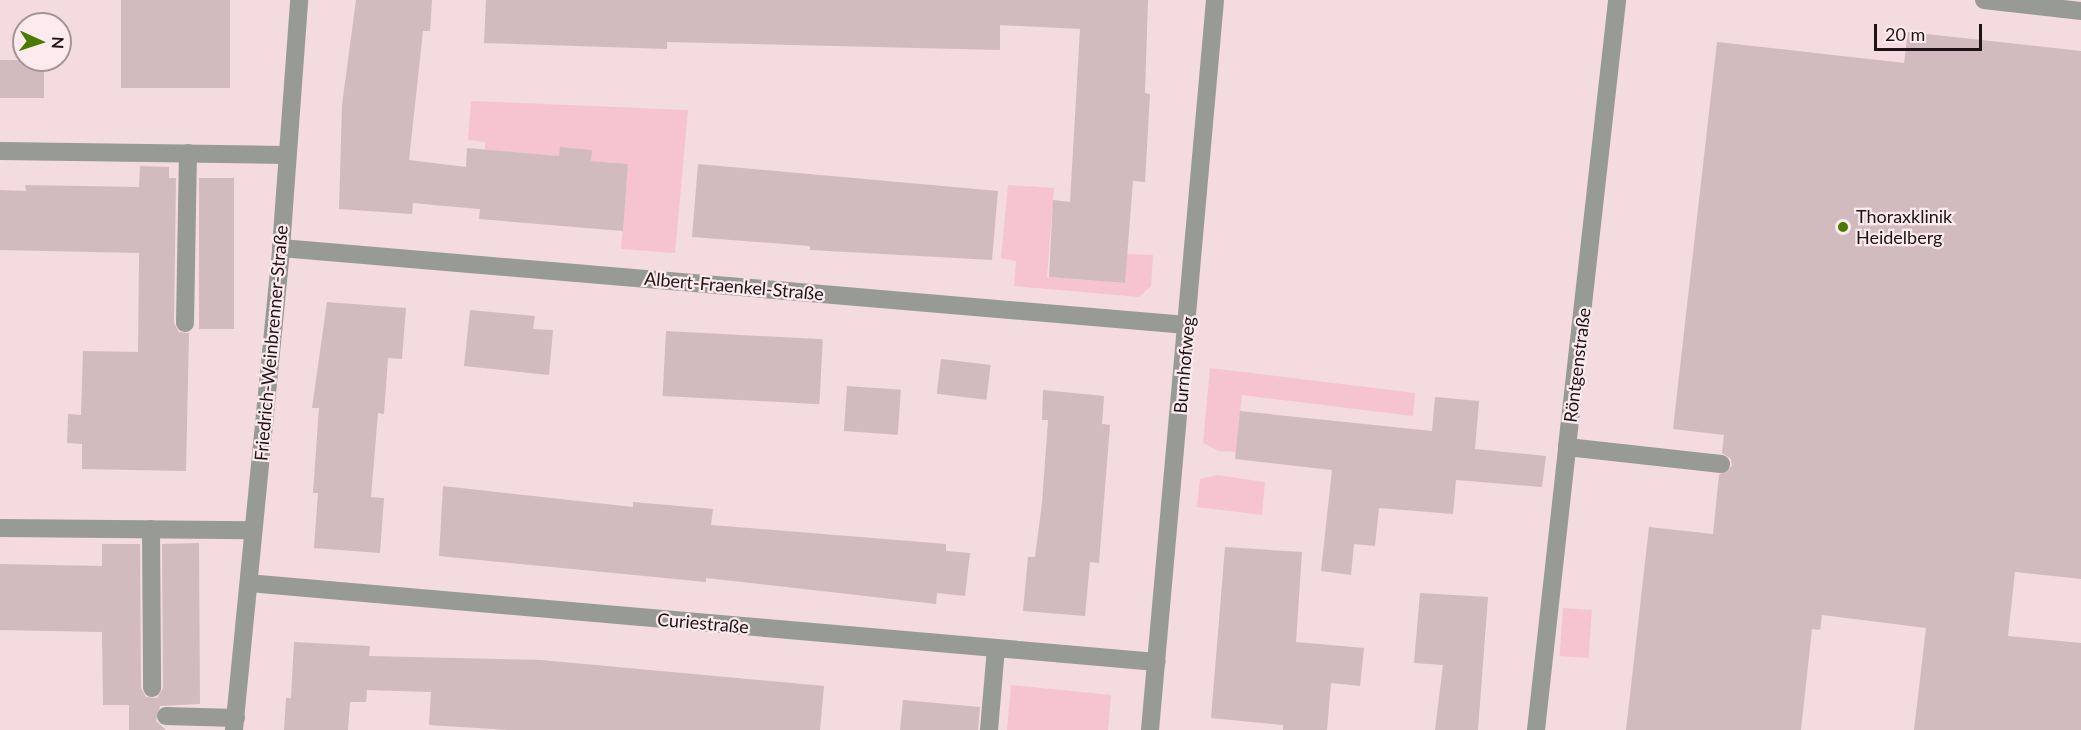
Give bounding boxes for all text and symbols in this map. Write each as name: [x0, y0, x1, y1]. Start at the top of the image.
north arrow: [12, 12, 72, 72]
scale bar: [1877, 12, 1985, 50]
text: 20 m: [1885, 23, 1925, 45]
text: N: [49, 36, 68, 50]
place label: Thoraxklinik Heidelberg: [1856, 206, 1952, 248]
marker: Thoraxklinik Heidelberg: [1834, 218, 1852, 236]
street label: Friedrich-Weinbrenner-Straße: [250, 224, 292, 462]
street label: Albert-Fraenkel-Straße: [643, 267, 825, 305]
street label: Röntgenstraße: [1559, 306, 1595, 424]
street label: Burnhofweg: [1169, 316, 1199, 414]
street label: Curiestraße: [656, 608, 750, 638]

